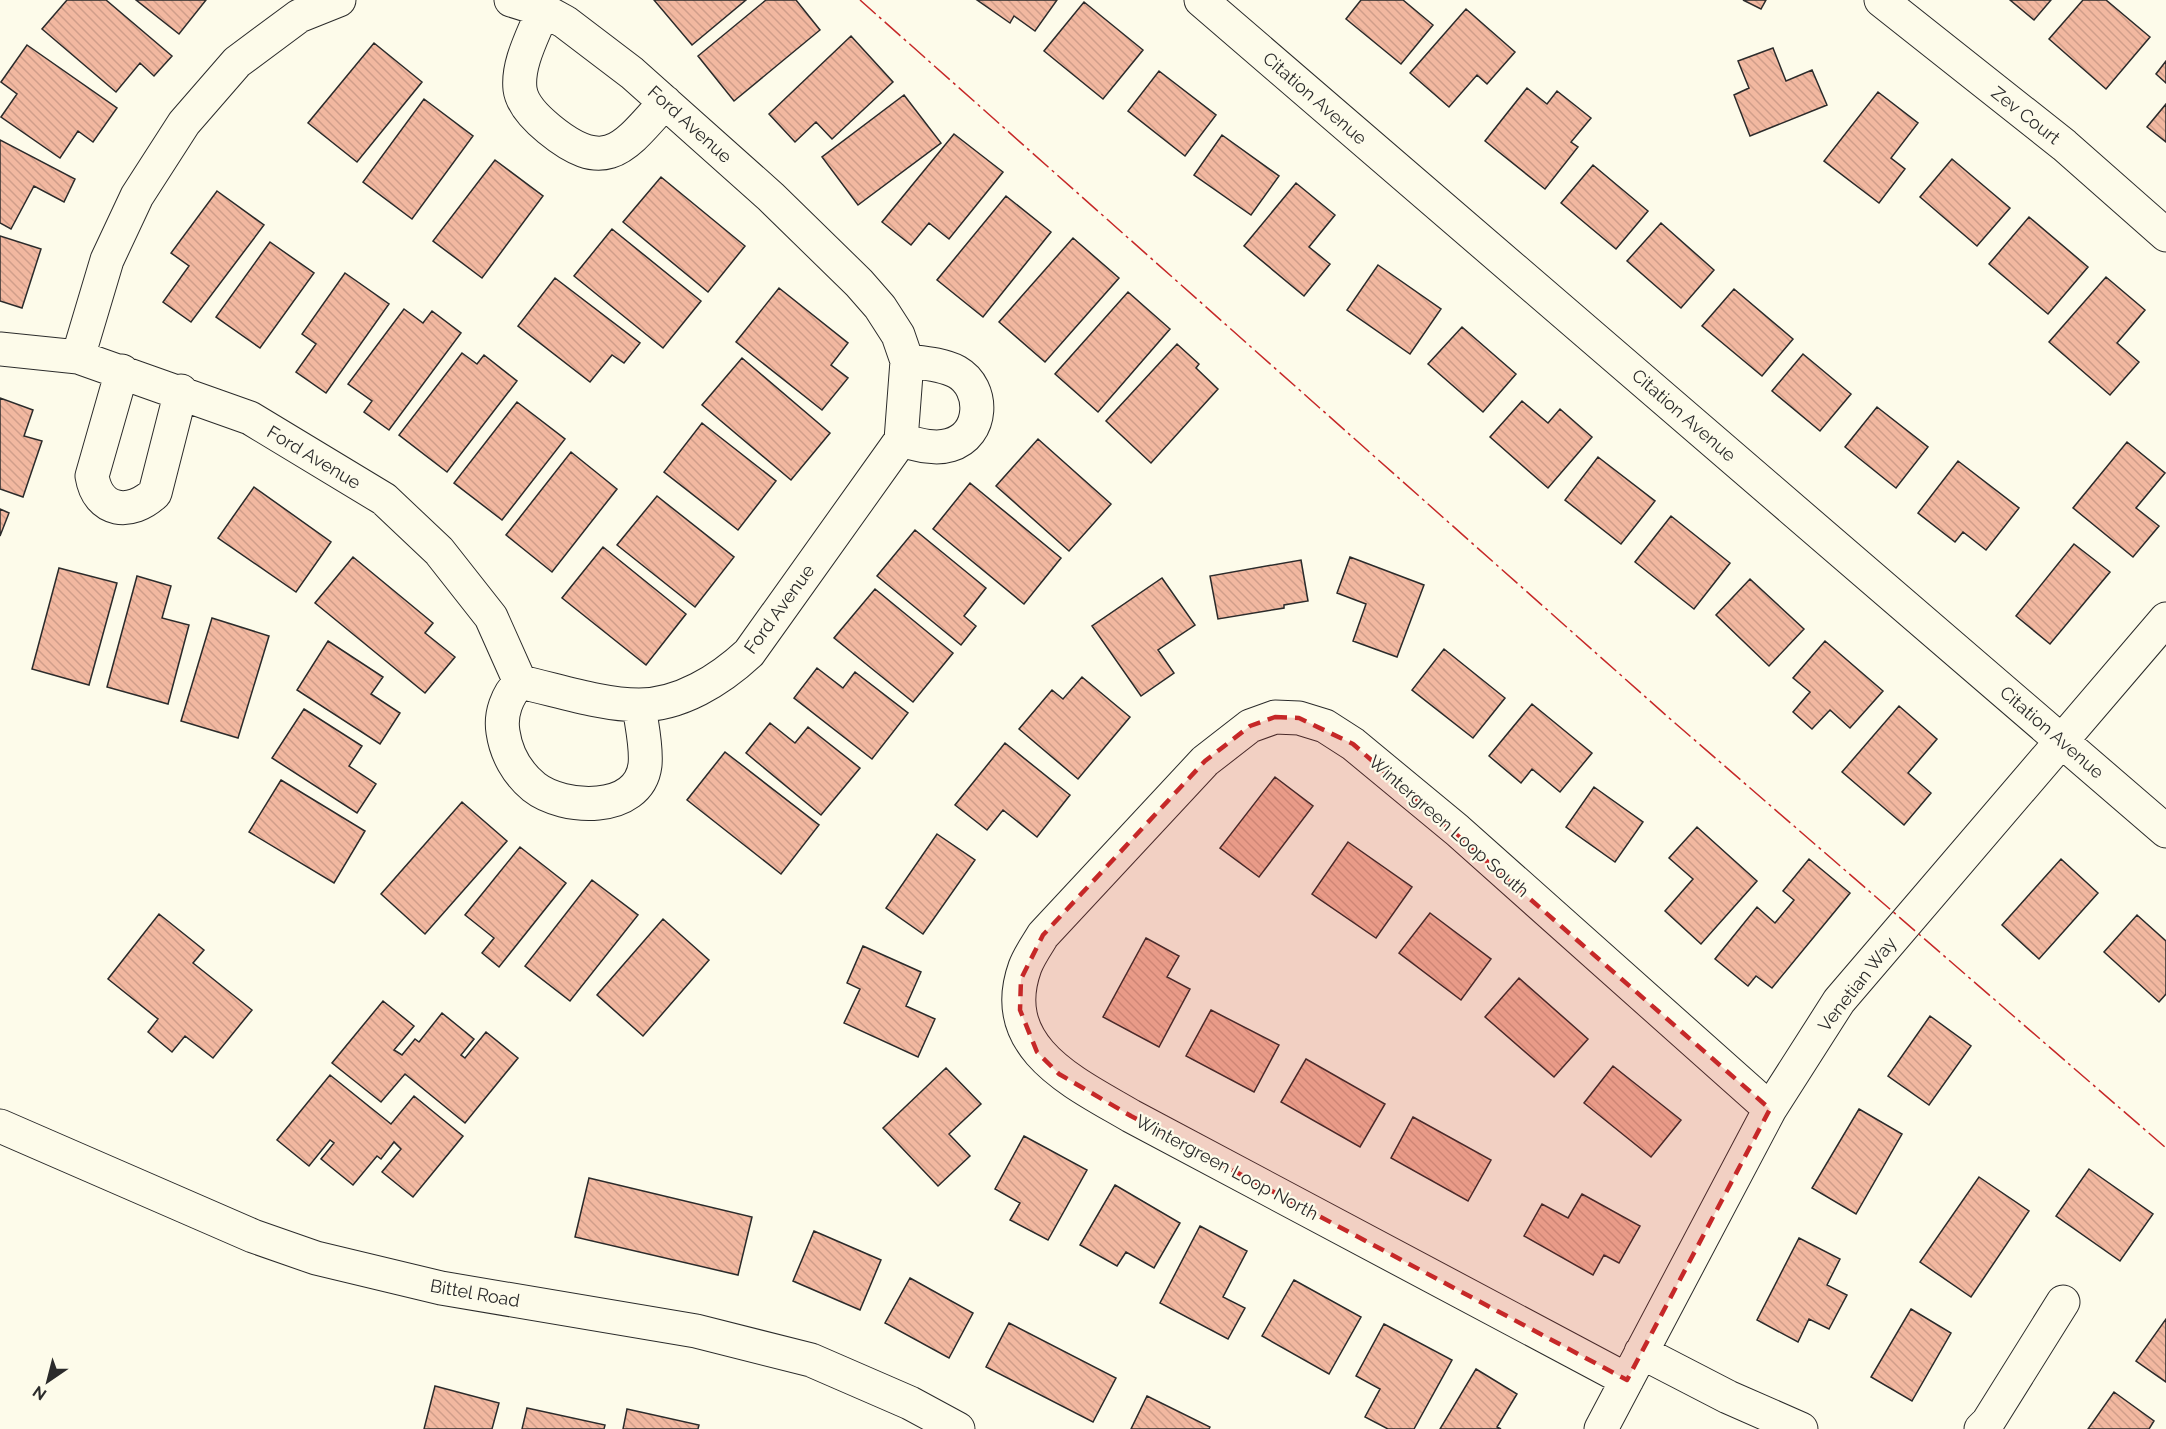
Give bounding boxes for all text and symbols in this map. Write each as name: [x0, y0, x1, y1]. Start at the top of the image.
street label: Citation Avenue: [1259, 47, 1371, 149]
street label: Ford Avenue: [644, 81, 736, 167]
street label: Zev Court: [1988, 82, 2064, 148]
street label: Citation Avenue: [1628, 364, 1740, 466]
street label: Ford Avenue: [264, 421, 365, 493]
street label: Ford Avenue: [740, 560, 819, 658]
street label: Citation Avenue: [1996, 681, 2108, 783]
street label: Wintergreen Loop South: [1365, 751, 1533, 901]
street label: Venetian Way: [1814, 932, 1900, 1035]
street label: Wintergreen Loop North: [1132, 1110, 1322, 1224]
street label: Bittel Road: [429, 1275, 521, 1311]
north arrow: [18, 1351, 78, 1411]
text: N: [29, 1382, 50, 1404]

